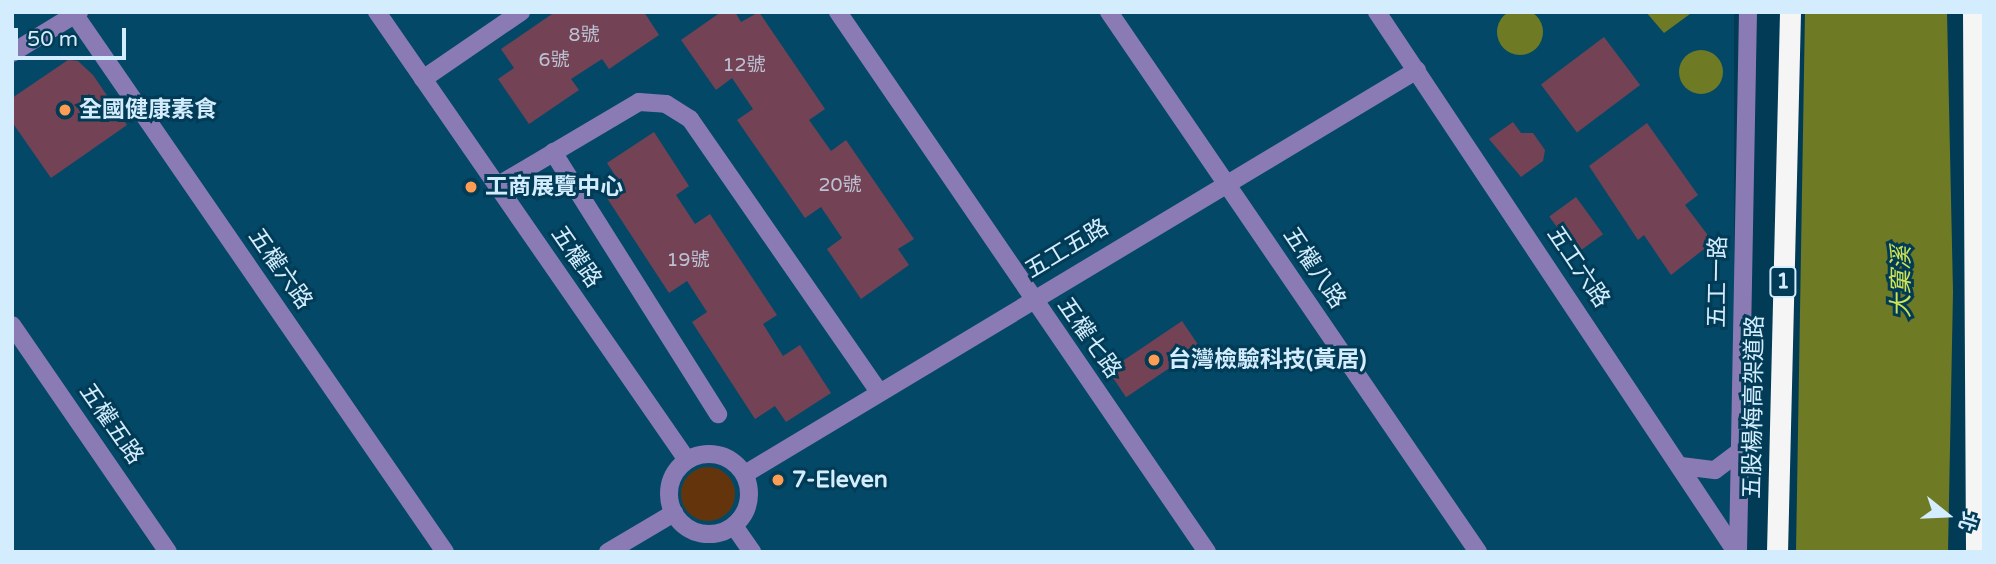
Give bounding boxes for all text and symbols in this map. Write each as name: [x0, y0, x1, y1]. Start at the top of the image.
scale bar: [18, 14, 130, 58]
house number: 8號: [569, 25, 599, 47]
text: 50 m: [27, 27, 78, 52]
house number: 6號: [539, 50, 569, 72]
house number: 12號: [723, 55, 765, 77]
place label: 全國健康素食: [79, 96, 217, 124]
marker: 全國健康素食: [57, 102, 73, 118]
place label: 工商展覽中心: [485, 173, 623, 201]
house number: 20號: [819, 175, 861, 197]
marker: 工商展覽中心: [463, 179, 479, 195]
street label: 五工五路: [1020, 213, 1114, 285]
street label: 五權路: [545, 221, 607, 293]
street label: 五工六路: [1541, 221, 1615, 313]
street label: 五權八路: [1277, 222, 1351, 314]
street label: 五權六路: [242, 223, 318, 315]
street label: 五工一路: [1703, 236, 1733, 328]
water label: 大窠溪: [1888, 246, 1916, 318]
house number: 19號: [667, 250, 709, 272]
road number: 1: [1769, 264, 1797, 300]
street label: 五權七路: [1051, 292, 1127, 384]
street label: 五股楊梅高架道路: [1739, 315, 1769, 499]
place label: 台灣檢驗科技(黃居): [1168, 346, 1366, 374]
marker: 台灣檢驗科技(黃居): [1146, 352, 1162, 368]
street label: 五權五路: [73, 378, 149, 470]
place label: 7-Eleven: [792, 466, 888, 494]
marker: 7-Eleven: [770, 472, 786, 488]
north arrow: [1912, 480, 1982, 550]
text: 北: [1954, 509, 1980, 534]

